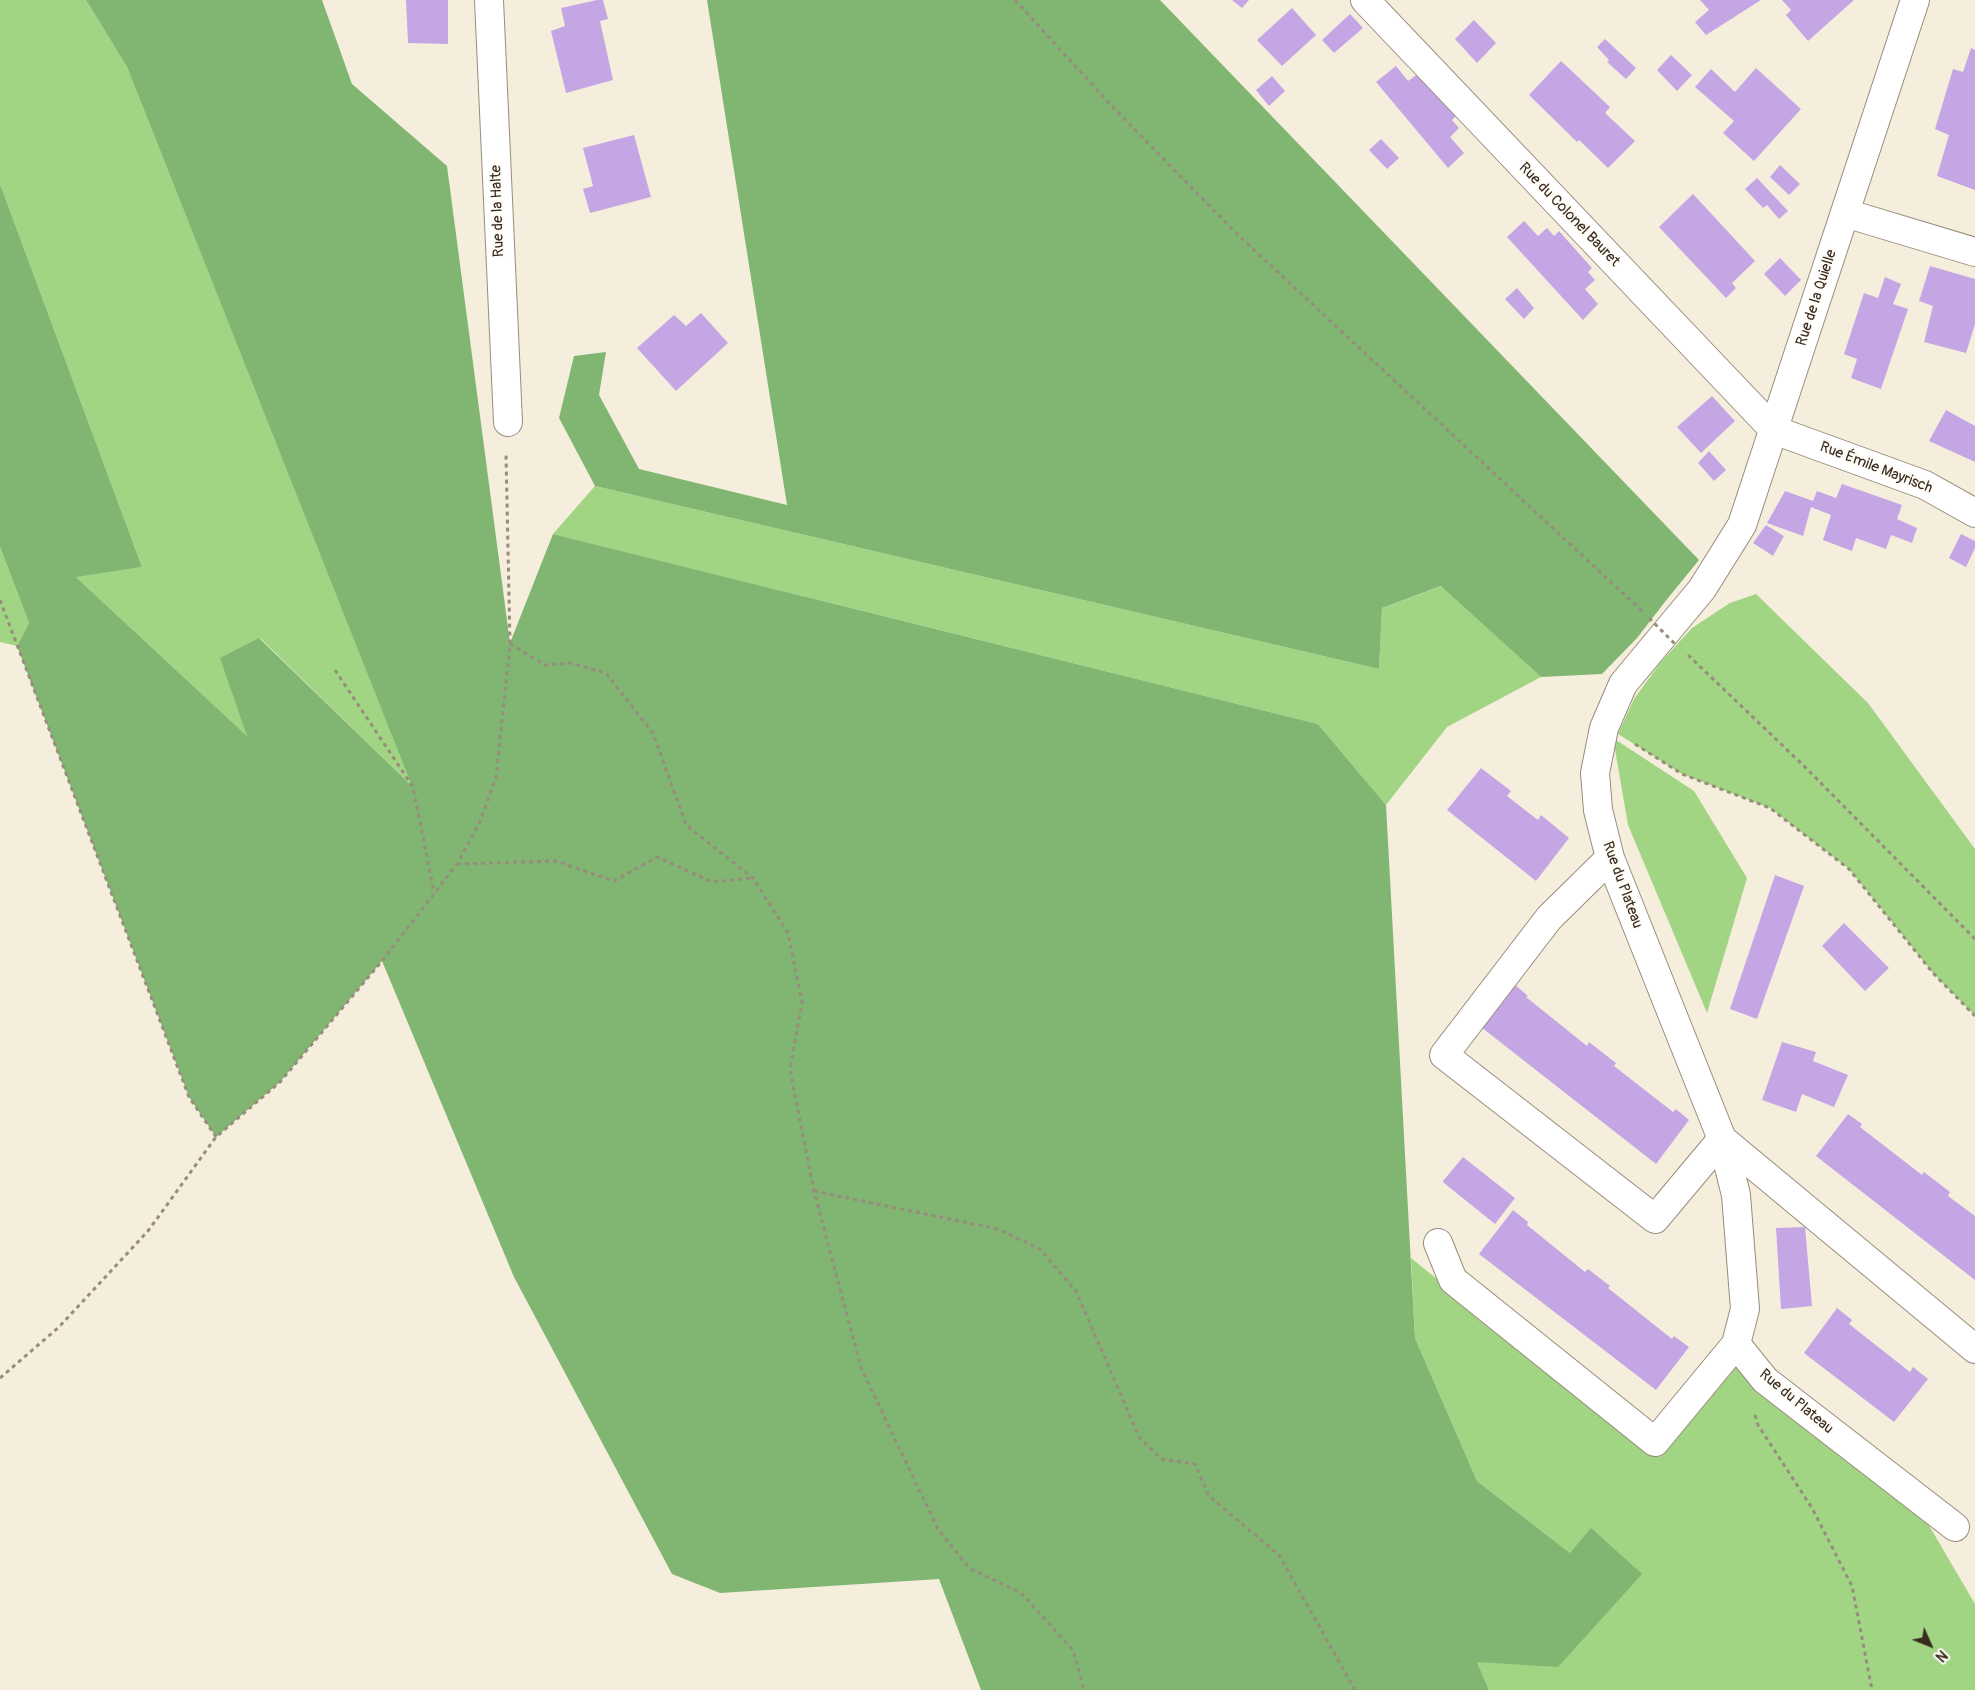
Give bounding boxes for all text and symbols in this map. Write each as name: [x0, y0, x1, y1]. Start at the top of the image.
street label: Rue du Colonel Bauret: [1515, 159, 1623, 271]
street label: Rue de la Halte: [487, 165, 509, 257]
street label: Rue de la Quielle: [1793, 248, 1841, 348]
street label: Rue Émile Mayrisch: [1817, 438, 1935, 498]
street label: Rue du Plateau: [1598, 839, 1646, 931]
street label: Rue du Plateau: [1755, 1366, 1837, 1438]
north arrow: [1905, 1620, 1955, 1670]
text: N: [1932, 1646, 1951, 1665]

